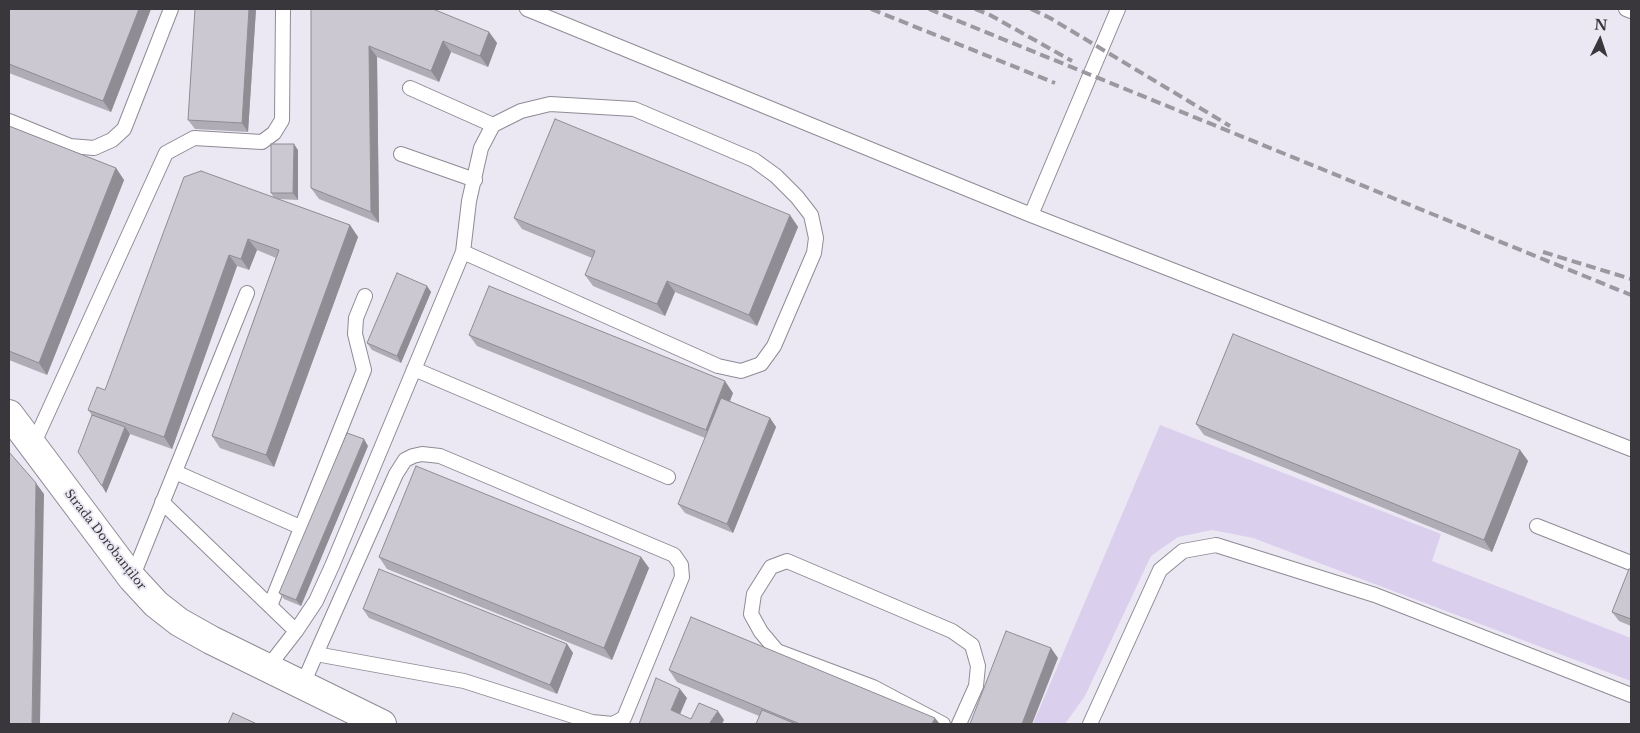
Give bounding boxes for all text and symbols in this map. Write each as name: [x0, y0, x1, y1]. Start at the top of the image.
north arrow: [1575, 15, 1625, 65]
text: N: [1594, 16, 1608, 34]
street label: Strada Dorobanților: [61, 487, 149, 593]

